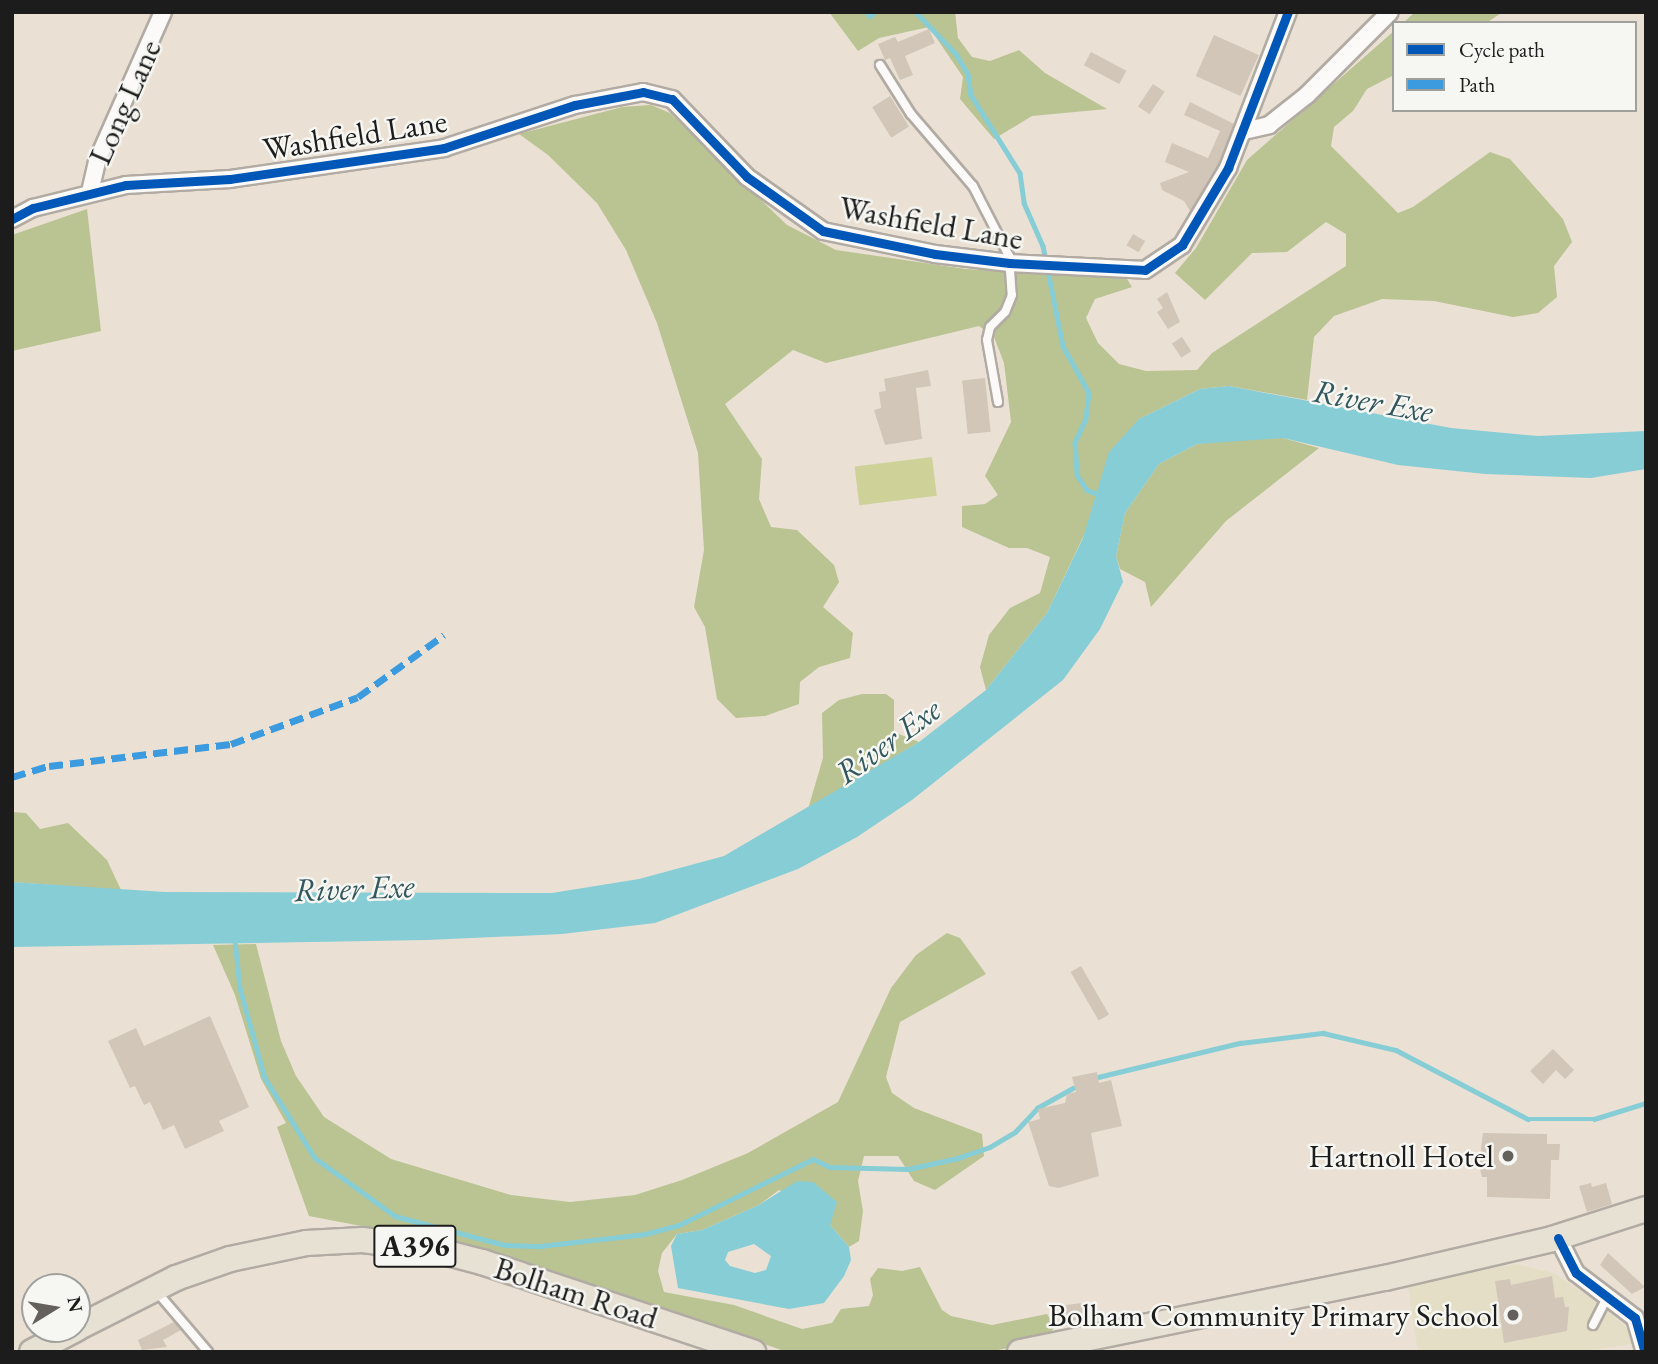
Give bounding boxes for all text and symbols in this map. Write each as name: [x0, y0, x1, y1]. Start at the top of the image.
legend: [1392, 21, 1637, 112]
street label: Long Lane: [80, 34, 170, 170]
text: Cycle path: [1459, 36, 1545, 63]
text: Path: [1459, 71, 1495, 98]
street label: Washfield Lane: [260, 101, 450, 169]
street label: Washfield Lane: [836, 188, 1026, 258]
water label: River Exe: [1310, 371, 1436, 431]
water label: River Exe: [827, 689, 949, 793]
water label: River Exe: [293, 866, 415, 910]
place label: Hartnoll Hotel: [1309, 1137, 1494, 1175]
marker: Hartnoll Hotel: [1500, 1148, 1516, 1164]
road number: A396: [373, 1220, 457, 1272]
street label: Bolham Road: [490, 1249, 662, 1337]
north arrow: [21, 1273, 91, 1343]
text: N: [61, 1294, 89, 1314]
place label: Bolham Community Primary School: [1048, 1296, 1499, 1334]
marker: Bolham Community Primary School: [1505, 1307, 1521, 1323]

